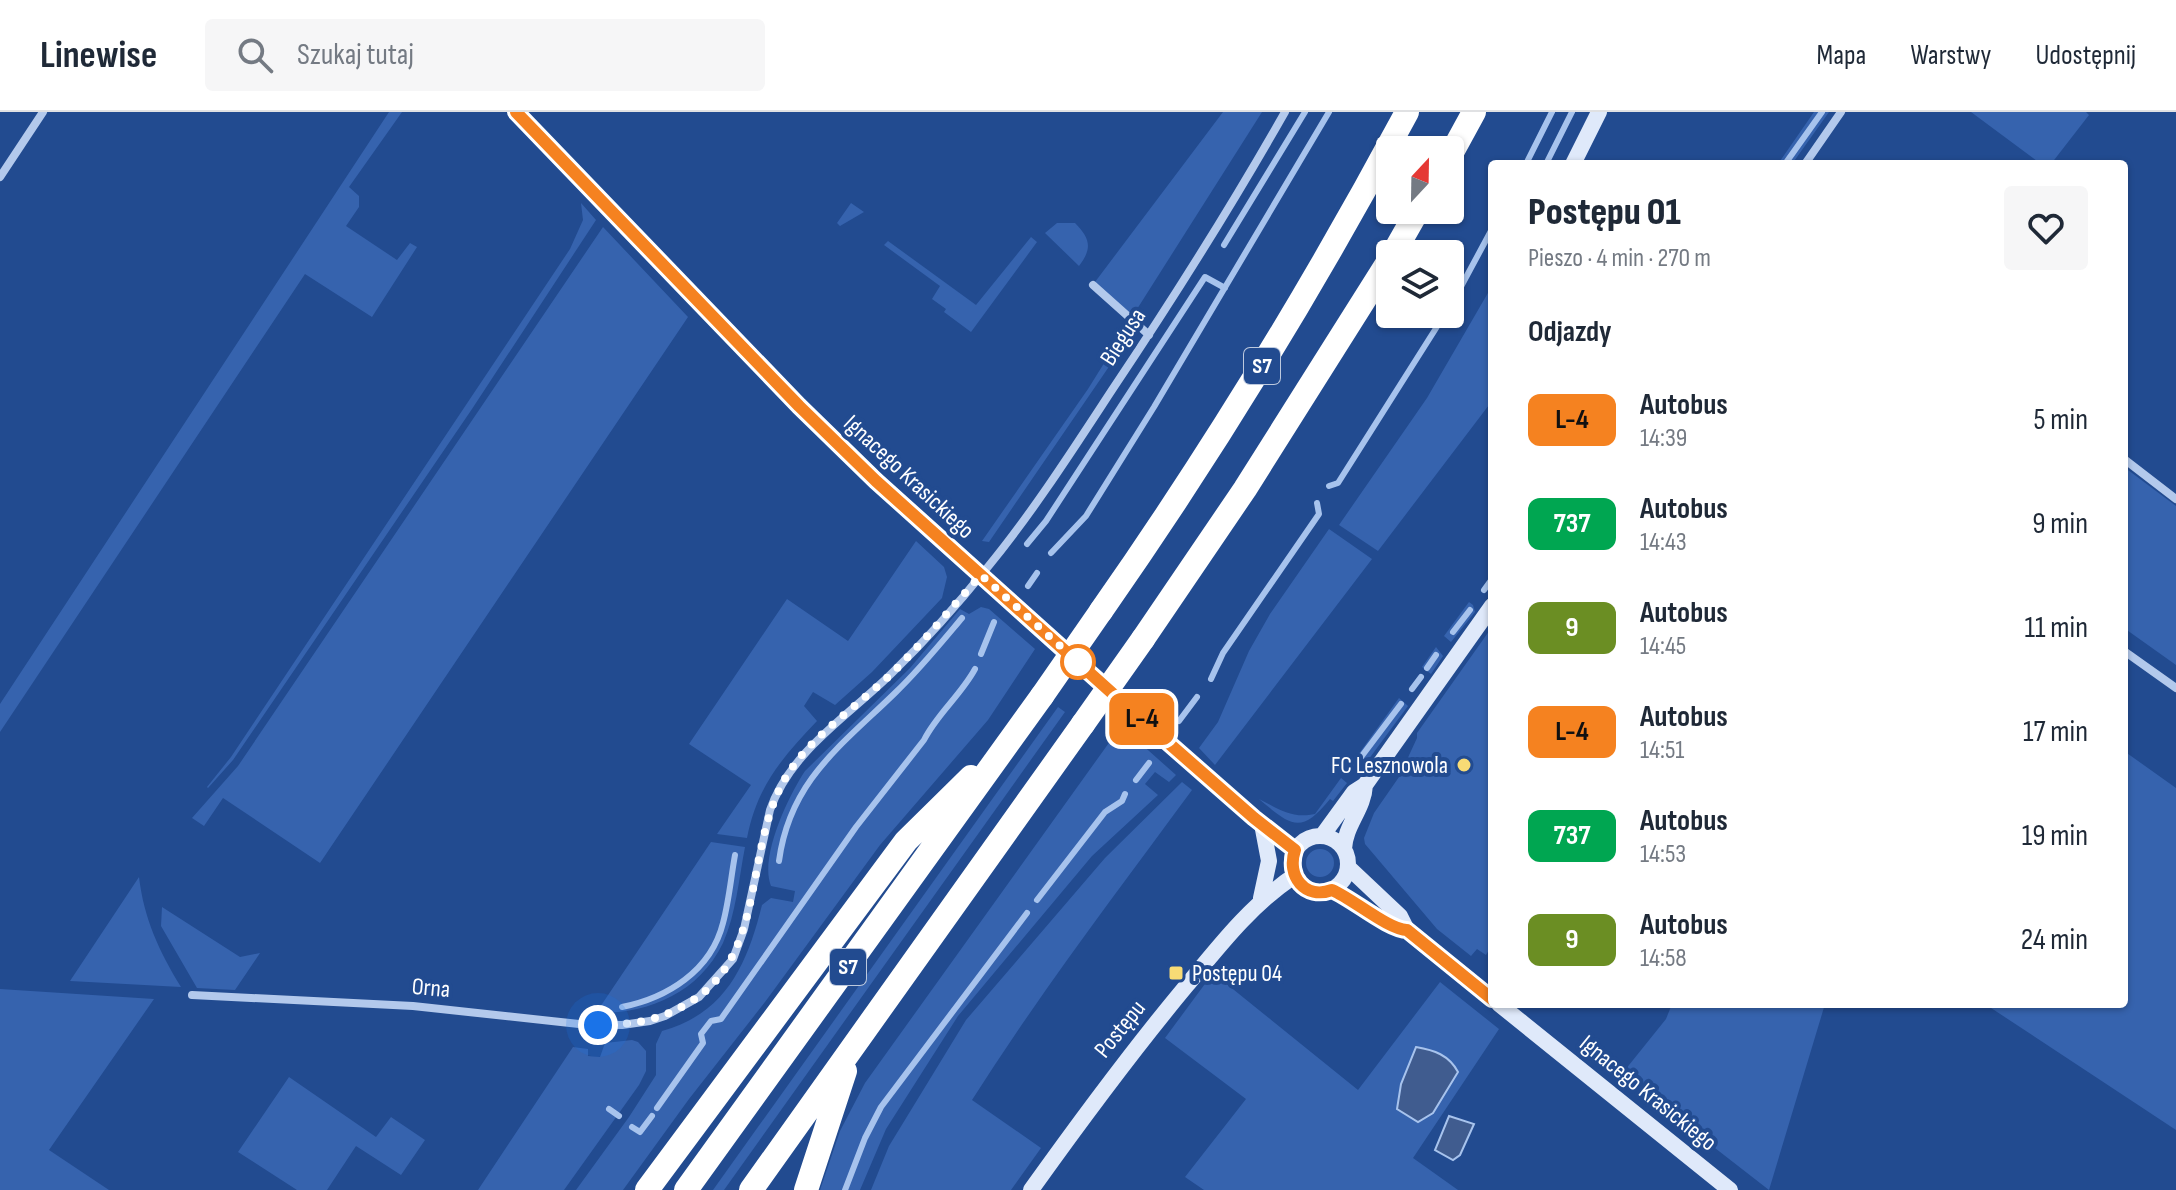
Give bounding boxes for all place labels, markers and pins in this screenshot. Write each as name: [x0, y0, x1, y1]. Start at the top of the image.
unlabelled marker: [1061, 645, 1095, 679]
place label: FC Lesznowola: [1331, 751, 1448, 780]
marker: FC Lesznowola: [1455, 756, 1473, 774]
place label: Postępu 04: [1192, 959, 1282, 988]
marker: Postępu 04: [1167, 964, 1185, 982]

